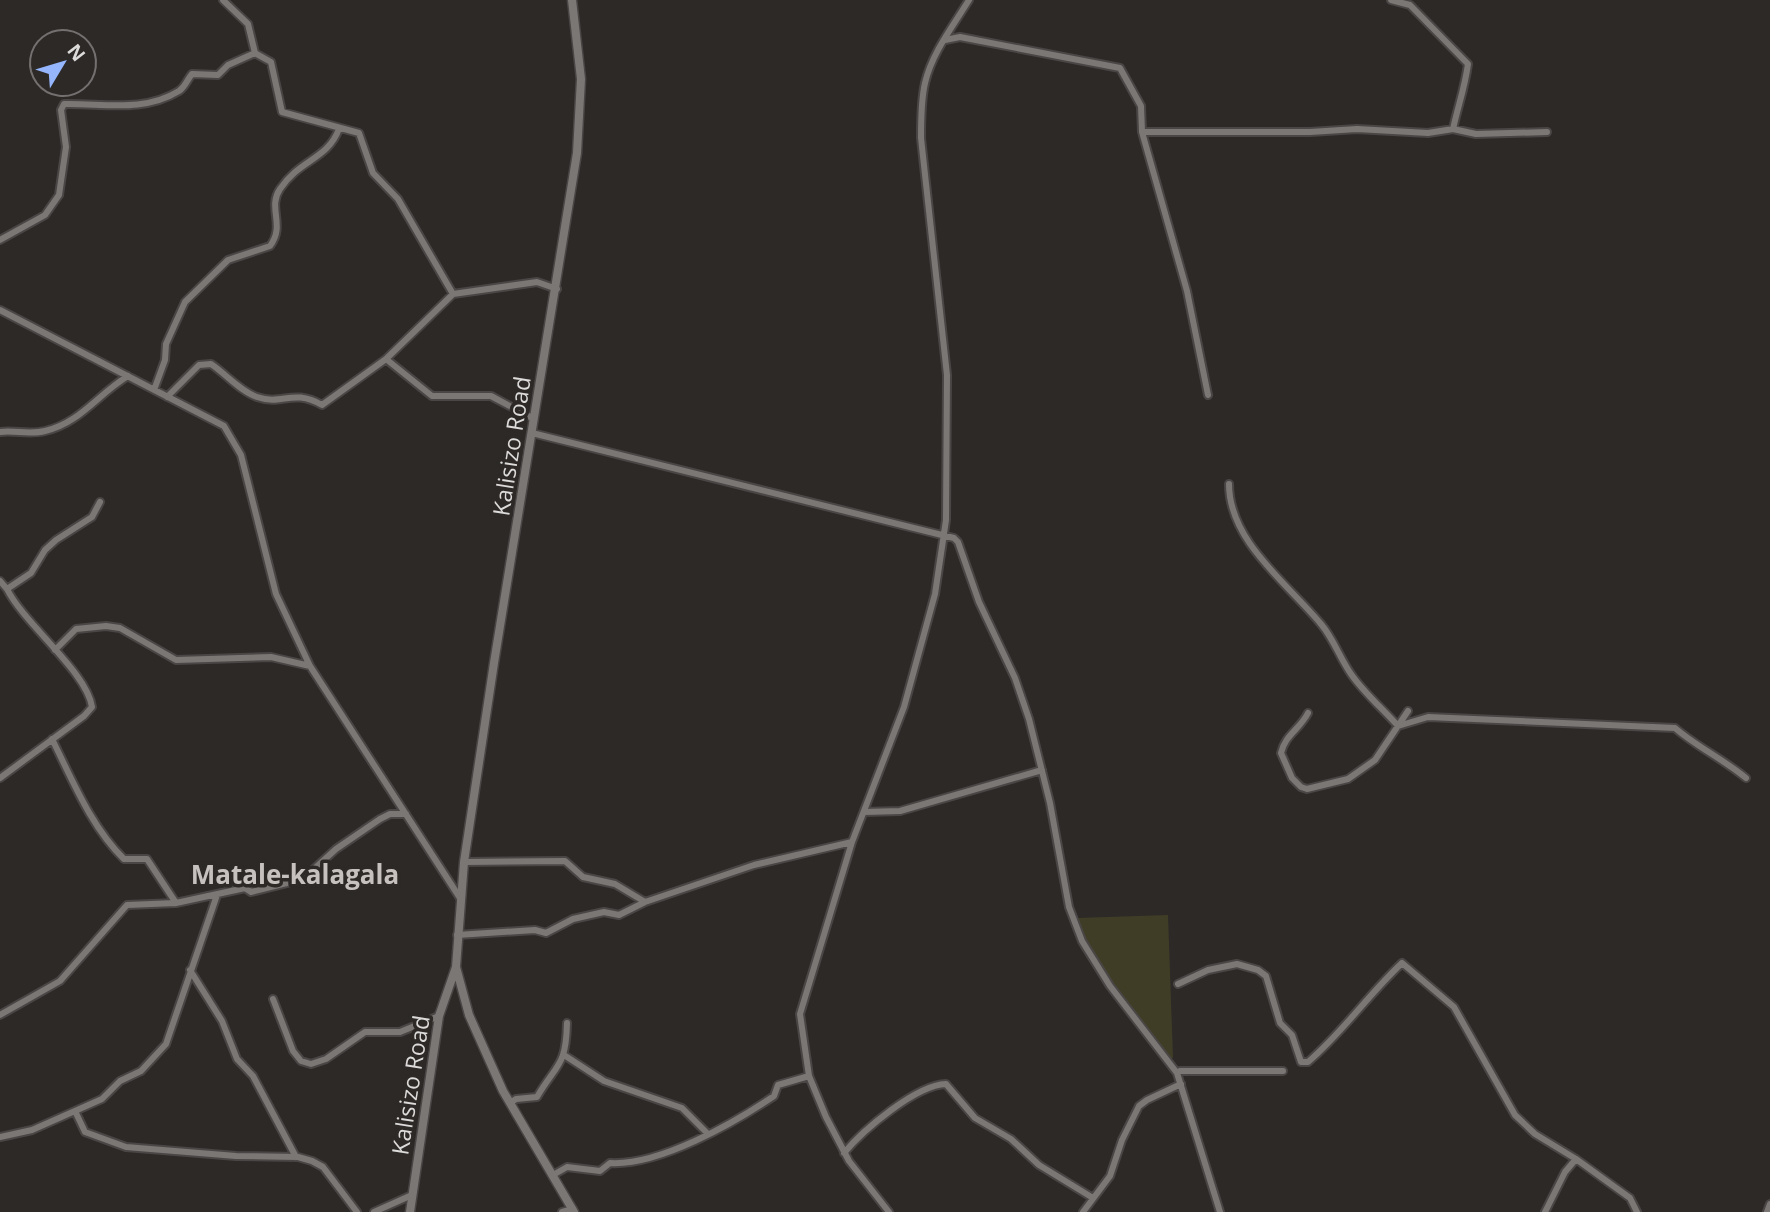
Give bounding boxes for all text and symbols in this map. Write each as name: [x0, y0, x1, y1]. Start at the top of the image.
north arrow: [28, 28, 98, 98]
text: N: [61, 38, 91, 67]
street label: Kalisizo Road: [484, 374, 538, 518]
district label: Matale-kalagala: [191, 856, 399, 892]
street label: Kalisizo Road: [383, 1013, 437, 1157]

